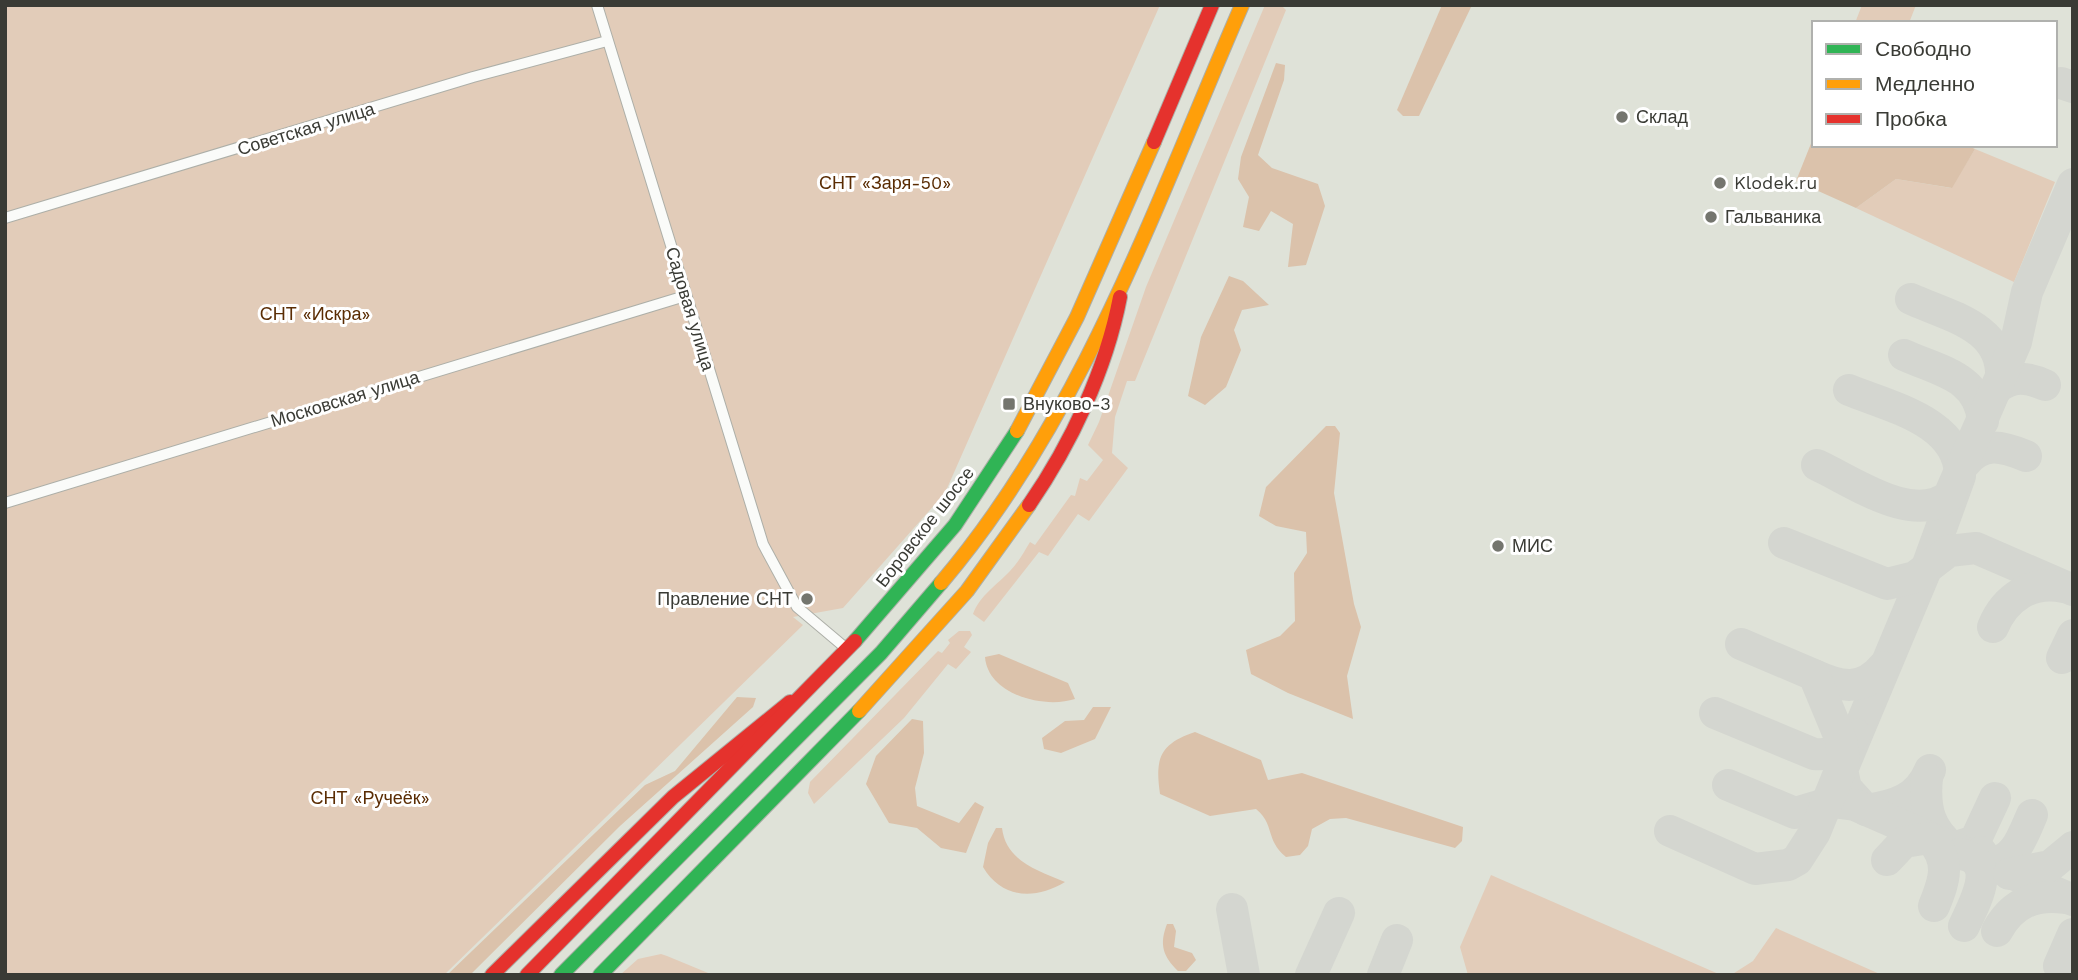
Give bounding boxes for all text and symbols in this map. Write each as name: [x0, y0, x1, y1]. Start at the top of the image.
legend: [1812, 21, 2057, 147]
text: Свободно: [1875, 36, 1972, 61]
text: Медленно: [1875, 71, 1975, 96]
street label: Советская улица: [235, 97, 378, 159]
place label: Склад: [1636, 106, 1689, 127]
text: Пробка: [1875, 106, 1947, 131]
marker: Склад: [1614, 109, 1630, 125]
park label: СНТ «Заря-50»: [819, 172, 951, 193]
place label: Klodek.ru: [1734, 172, 1817, 193]
marker: Klodek.ru: [1712, 175, 1728, 191]
place label: Гальваника: [1725, 206, 1822, 227]
marker: Гальваника: [1703, 209, 1719, 225]
street label: Садовая улица: [662, 244, 720, 374]
park label: СНТ «Искра»: [260, 303, 370, 324]
street label: Московская улица: [268, 366, 423, 431]
place label: Внуково-3: [1023, 393, 1111, 414]
marker: Внуково-3: [1001, 396, 1017, 412]
street label: Боровское шоссе: [871, 462, 978, 591]
place label: МИС: [1512, 535, 1553, 556]
marker: МИС: [1490, 538, 1506, 554]
place label: Правление СНТ: [657, 588, 793, 609]
marker: Правление СНТ: [799, 591, 815, 607]
park label: СНТ «Ручеёк»: [310, 787, 430, 808]

